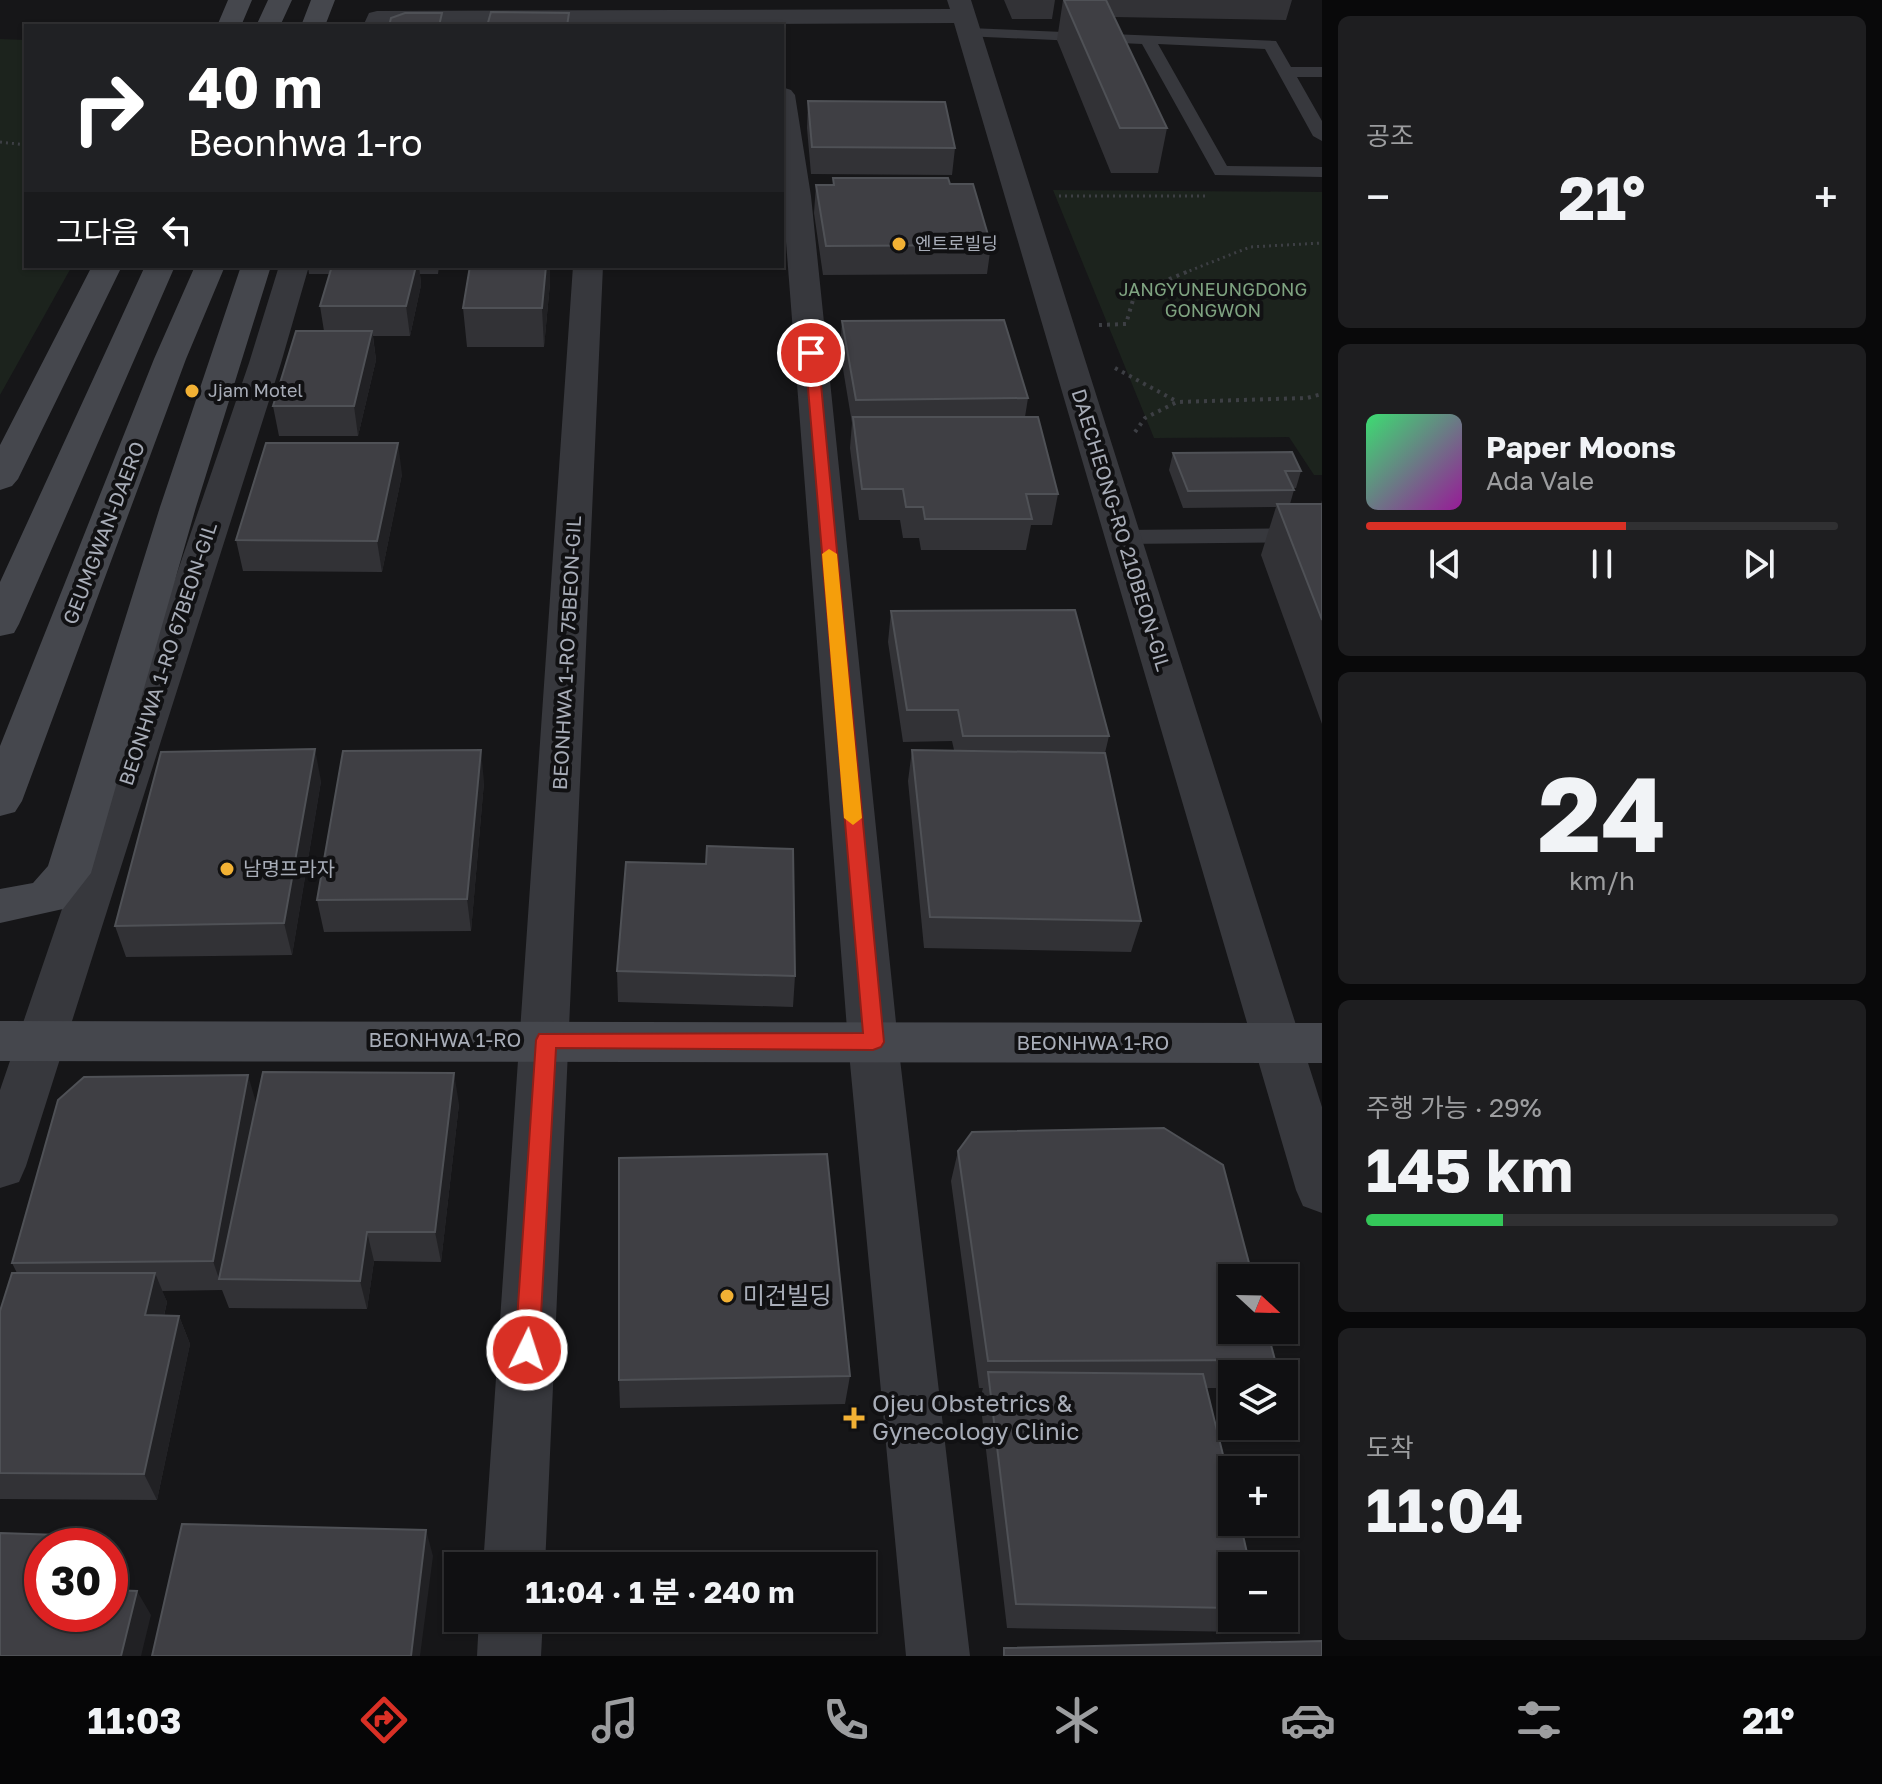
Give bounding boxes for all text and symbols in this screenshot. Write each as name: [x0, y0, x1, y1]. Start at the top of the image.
text: 40 m: [188, 53, 322, 120]
icon: right: [56, 56, 160, 160]
text: 공조: [1366, 120, 1414, 151]
text: Beonhwa 1-ro: [188, 121, 423, 164]
text: 21°: [1559, 161, 1645, 233]
text: −: [1366, 170, 1390, 223]
text: +: [1814, 170, 1838, 223]
icon: left: [155, 208, 199, 252]
text: 그다음: [56, 214, 139, 250]
place label: 엔트로빌딩: [915, 232, 998, 254]
marker: 엔트로빌딩: [890, 235, 908, 253]
park label: JANGYUNEUNGDONG GONGWON: [1119, 278, 1307, 321]
pin: [777, 319, 845, 387]
icon: arrive: [789, 331, 833, 375]
place label: Jjam Motel: [208, 379, 303, 401]
marker: Jjam Motel: [183, 382, 201, 400]
street label: DAECHEONG-RO 210BEON-GIL: [1068, 386, 1176, 674]
text: Paper Moons: [1486, 429, 1676, 465]
street label: GEUMGWAN-DAERO: [57, 438, 149, 627]
text: Ada Vale: [1486, 465, 1594, 496]
street label: BEONHWA 1-RO 75BEON-GIL: [547, 515, 585, 791]
street label: BEONHWA 1-RO 67BEON-GIL: [113, 519, 221, 788]
icon: previous: [1423, 542, 1467, 586]
icon: pause: [1580, 542, 1624, 586]
icon: next: [1737, 542, 1781, 586]
text: 24: [1538, 750, 1666, 875]
place label: 남명프라자: [243, 856, 335, 880]
marker: 남명프라자: [218, 860, 236, 878]
text: km/h: [1569, 865, 1635, 896]
street label: BEONHWA 1-RO: [369, 1027, 521, 1051]
street label: BEONHWA 1-RO: [1017, 1030, 1169, 1054]
text: 주행 가능 · 29%: [1366, 1092, 1542, 1123]
text: 145 km: [1366, 1133, 1573, 1205]
north arrow: [1218, 1264, 1298, 1344]
map controls: [1218, 1264, 1298, 1632]
place label: 미건빌딩: [743, 1280, 831, 1309]
marker: 미건빌딩: [718, 1287, 736, 1305]
position arrow: [485, 1308, 569, 1392]
button: layers: [1218, 1360, 1298, 1440]
place label: Ojeu Obstetrics & Gynecology Clinic: [872, 1388, 1079, 1445]
marker: Ojeu Obstetrics & Gynecology Clinic: [843, 1407, 865, 1429]
text: 도착: [1366, 1432, 1414, 1463]
button: +: [1218, 1456, 1298, 1536]
text: 11:04: [1366, 1473, 1524, 1545]
speed limit sign: 30: [24, 1528, 128, 1632]
button: −: [1218, 1552, 1298, 1632]
text: 11:04 · 1 분 · 240 m: [526, 1574, 794, 1610]
icon: directions: [356, 1692, 412, 1748]
icon: music: [587, 1692, 643, 1748]
icon: phone: [818, 1692, 874, 1748]
icon: climate: [1049, 1692, 1105, 1748]
icon: car: [1280, 1692, 1336, 1748]
icon: filters: [1511, 1692, 1567, 1748]
text: 11:03: [87, 1699, 181, 1742]
text: 21°: [1742, 1699, 1794, 1742]

